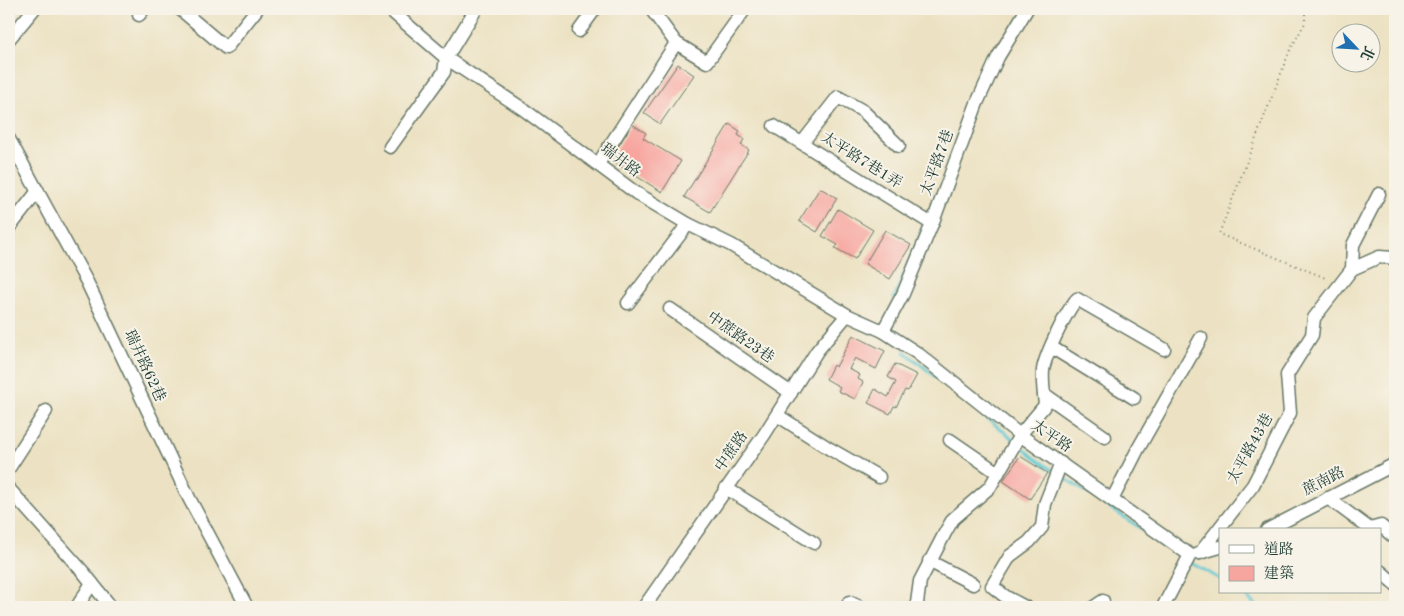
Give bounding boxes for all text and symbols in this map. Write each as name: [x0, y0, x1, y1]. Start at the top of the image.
north arrow: [1332, 22, 1382, 72]
text: 北: [1358, 44, 1377, 63]
street label: 太平路7巷: [917, 127, 957, 198]
street label: 太平路7巷1弄: [818, 128, 905, 192]
street label: 瑞井路: [598, 140, 644, 181]
street label: 中蔗路23巷: [704, 308, 777, 366]
street label: 瑞井路62巷: [121, 327, 169, 404]
street label: 太平路43巷: [1224, 411, 1276, 486]
street label: 太平路: [1028, 417, 1075, 456]
street label: 中蔗路: [711, 428, 751, 475]
street label: 蔗南路: [1300, 463, 1347, 499]
legend: [1219, 528, 1382, 594]
text: 道路: [1264, 541, 1294, 558]
text: 建築: [1264, 565, 1294, 582]

